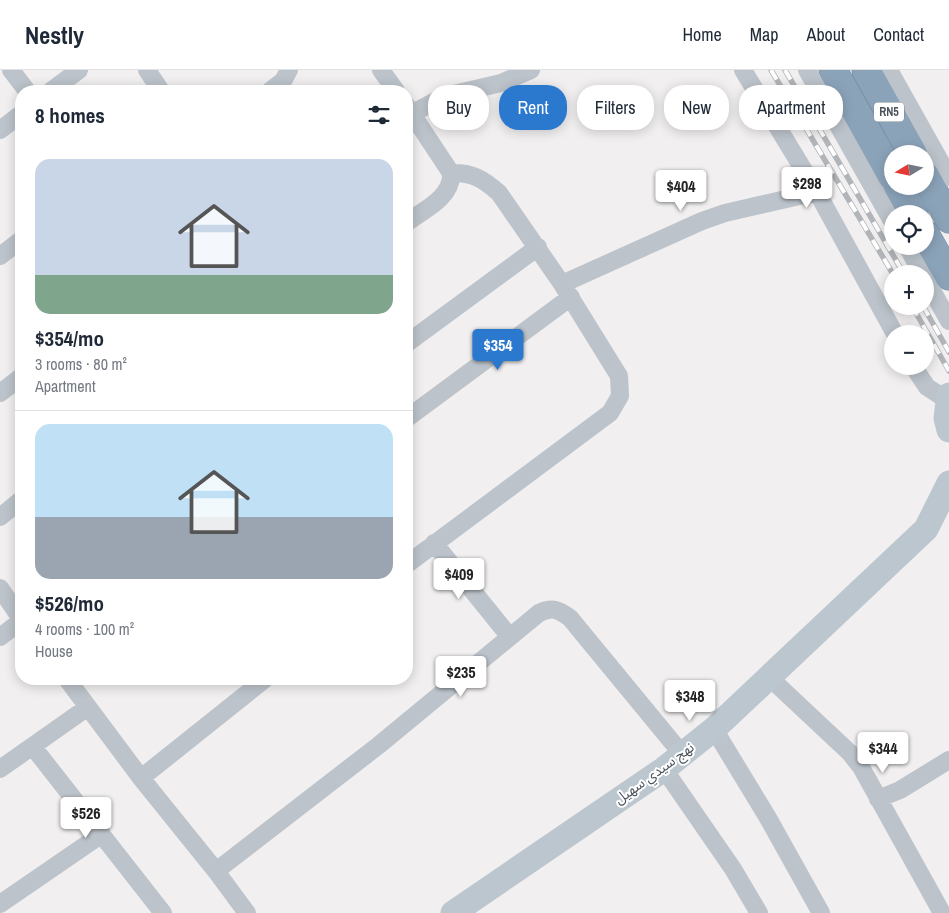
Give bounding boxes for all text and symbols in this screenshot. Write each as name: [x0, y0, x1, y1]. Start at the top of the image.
text: Nestly: [25, 19, 84, 51]
text: Home: [682, 22, 722, 47]
text: Map: [750, 22, 779, 47]
text: About: [807, 22, 845, 47]
text: Contact: [873, 22, 924, 47]
chip: Buy: [428, 85, 489, 130]
chip: Rent: [499, 85, 567, 130]
chip: Filters: [577, 85, 654, 130]
chip: New: [664, 85, 729, 130]
chip: Apartment: [739, 85, 843, 130]
text: 8 homes: [35, 101, 105, 130]
icon: filters: [365, 101, 393, 129]
road number: RN5: [874, 102, 904, 122]
north arrow: [884, 145, 934, 195]
map controls: [884, 145, 934, 375]
pin: $298: [777, 166, 837, 209]
pin: $404: [651, 170, 711, 212]
text: $298: [792, 172, 822, 194]
text: $404: [666, 175, 696, 197]
icon: home: [169, 191, 259, 281]
button: locate: [884, 205, 934, 255]
button: +: [884, 265, 934, 315]
text: $354/mo: [35, 324, 104, 353]
button: −: [884, 325, 934, 375]
pin: $354: [468, 328, 528, 371]
text: $354: [483, 334, 513, 356]
text: 3 rooms · 80 m²: [35, 353, 127, 375]
text: Apartment: [35, 375, 96, 397]
icon: home: [169, 457, 259, 547]
pin: $409: [429, 558, 489, 600]
text: $409: [444, 563, 474, 585]
text: $526/mo: [35, 589, 104, 618]
text: 4 rooms · 100 m²: [35, 618, 134, 640]
text: House: [35, 640, 73, 662]
pin: $235: [431, 656, 491, 698]
text: $235: [446, 661, 476, 683]
pin: $348: [660, 680, 720, 722]
text: $348: [675, 685, 705, 707]
pin: $344: [853, 732, 913, 774]
text: $344: [868, 737, 898, 759]
street label: نهج سيدي سهيل: [611, 738, 699, 810]
pin: $526: [56, 796, 116, 839]
text: $526: [71, 802, 101, 824]

